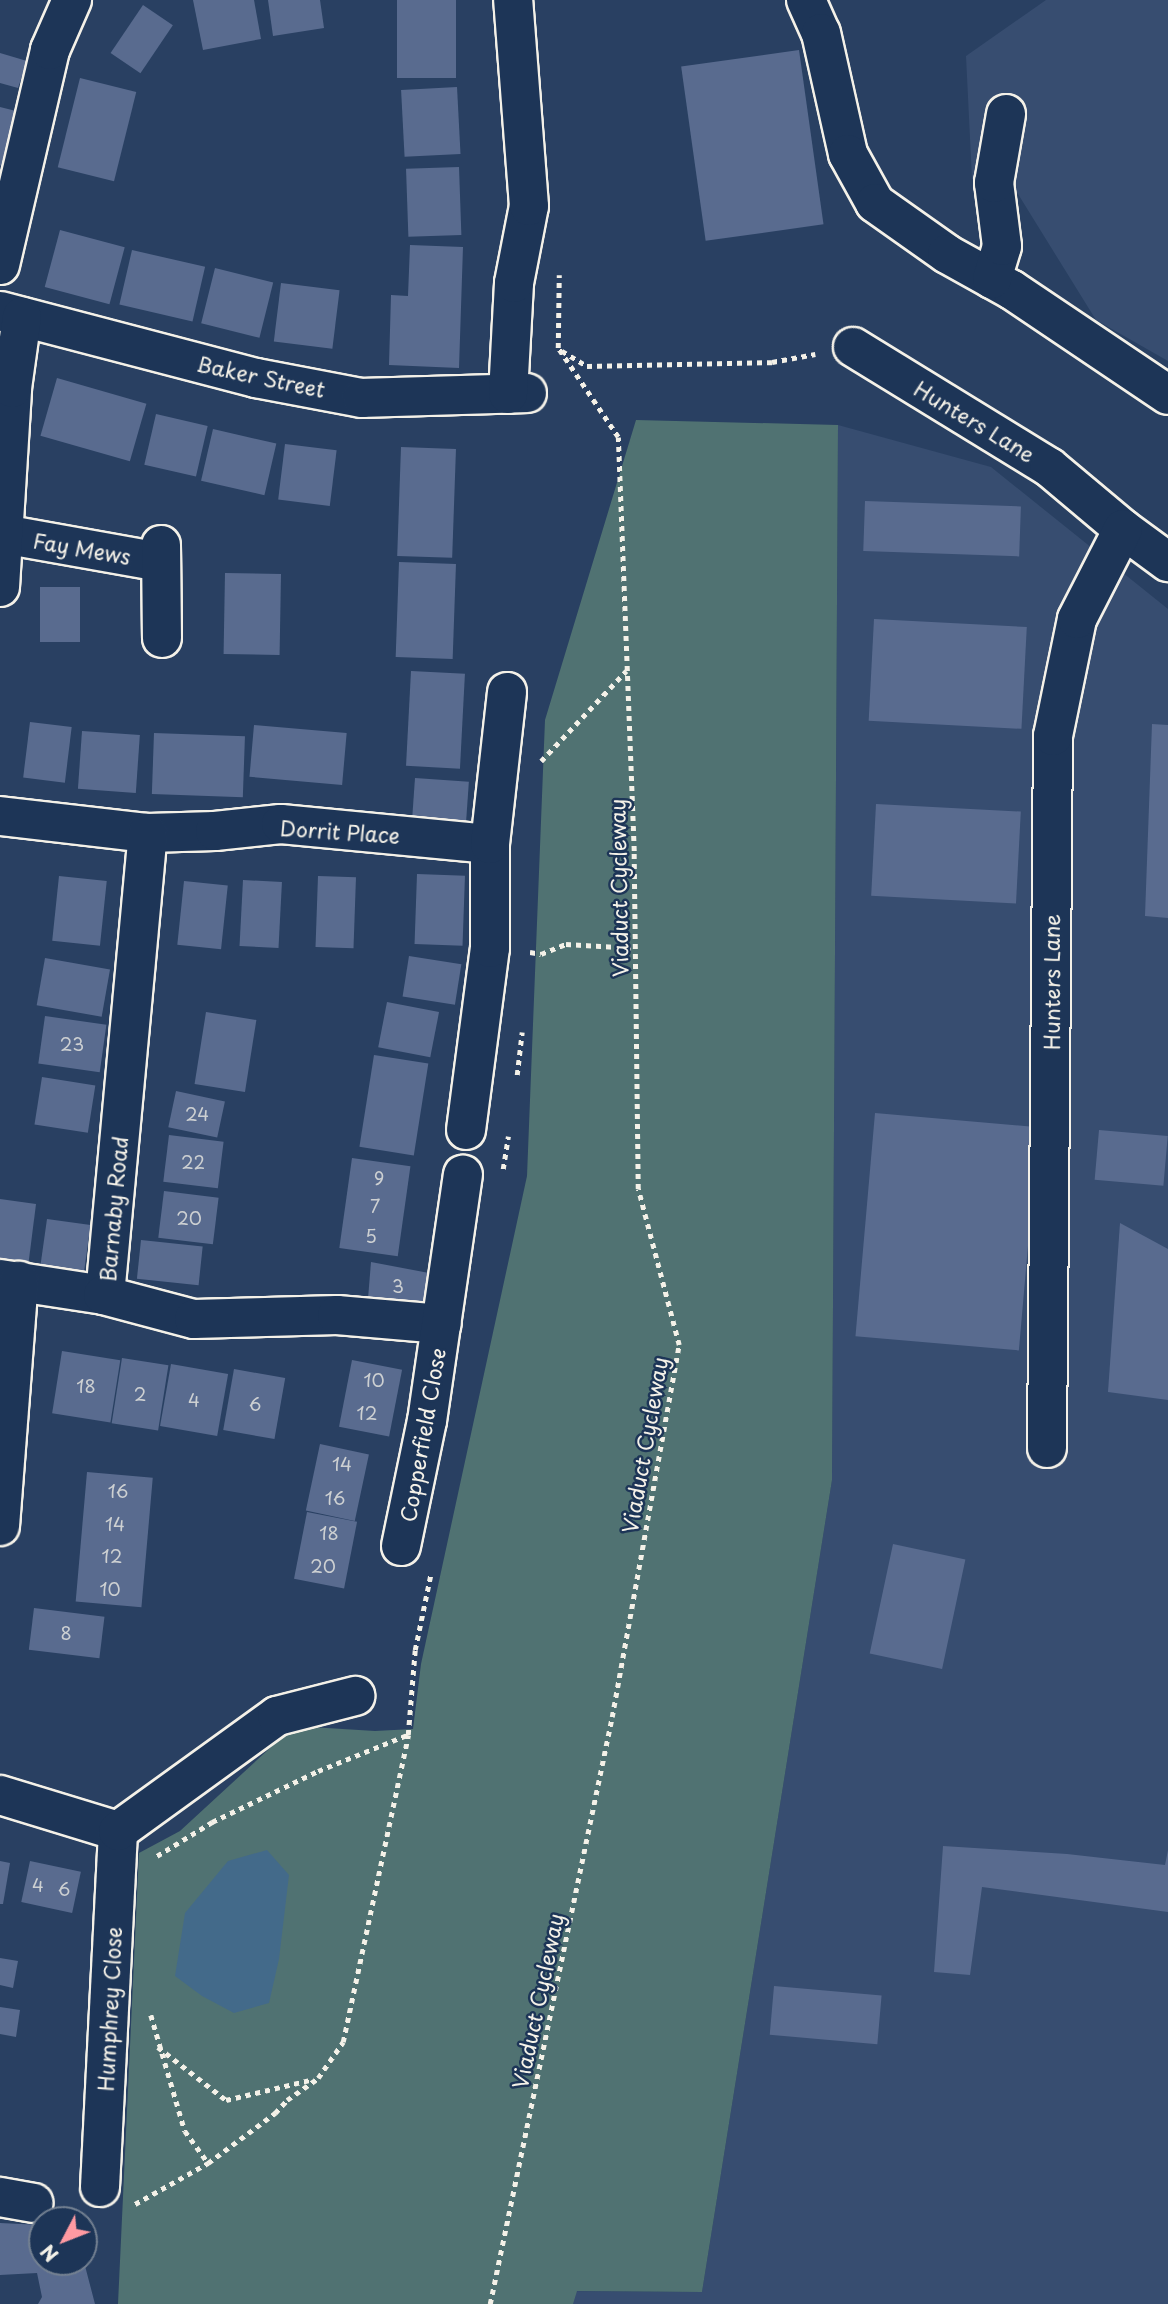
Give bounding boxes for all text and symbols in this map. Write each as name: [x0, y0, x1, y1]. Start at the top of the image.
street label: Baker Street: [194, 350, 328, 402]
street label: Hunters Lane: [910, 375, 1040, 467]
street label: Fay Mews: [31, 527, 133, 569]
street label: Viaduct Cycleway: [604, 798, 632, 978]
street label: Dorrit Place: [279, 814, 401, 848]
street label: Hunters Lane: [1038, 914, 1064, 1050]
house number: 23: [60, 1033, 84, 1055]
house number: 24: [185, 1103, 209, 1125]
street label: Barnaby Road: [94, 1136, 132, 1282]
house number: 22: [181, 1151, 205, 1173]
house number: 9: [374, 1167, 384, 1189]
house number: 7: [370, 1195, 380, 1217]
house number: 20: [176, 1207, 202, 1229]
house number: 5: [365, 1225, 377, 1247]
house number: 3: [392, 1275, 404, 1297]
street label: Copperfield Close: [394, 1346, 450, 1524]
street label: Viaduct Cycleway: [616, 1354, 672, 1536]
house number: 10: [363, 1369, 385, 1391]
house number: 18: [76, 1375, 96, 1397]
house number: 2: [134, 1383, 146, 1405]
house number: 4: [188, 1389, 200, 1411]
house number: 6: [249, 1393, 261, 1415]
house number: 12: [357, 1402, 377, 1424]
house number: 14: [332, 1453, 352, 1475]
house number: 16: [108, 1480, 128, 1502]
house number: 16: [325, 1487, 345, 1509]
house number: 14: [105, 1513, 125, 1535]
house number: 18: [319, 1522, 339, 1544]
house number: 12: [102, 1545, 122, 1567]
house number: 20: [310, 1555, 336, 1577]
house number: 10: [99, 1578, 121, 1600]
house number: 8: [60, 1622, 72, 1644]
house number: 4: [32, 1874, 44, 1896]
house number: 6: [58, 1878, 70, 1900]
street label: Viaduct Cycleway: [506, 1911, 568, 2091]
street label: Humphrey Close: [92, 1926, 126, 2092]
north arrow: [28, 2206, 98, 2276]
text: N: [33, 2239, 64, 2269]

